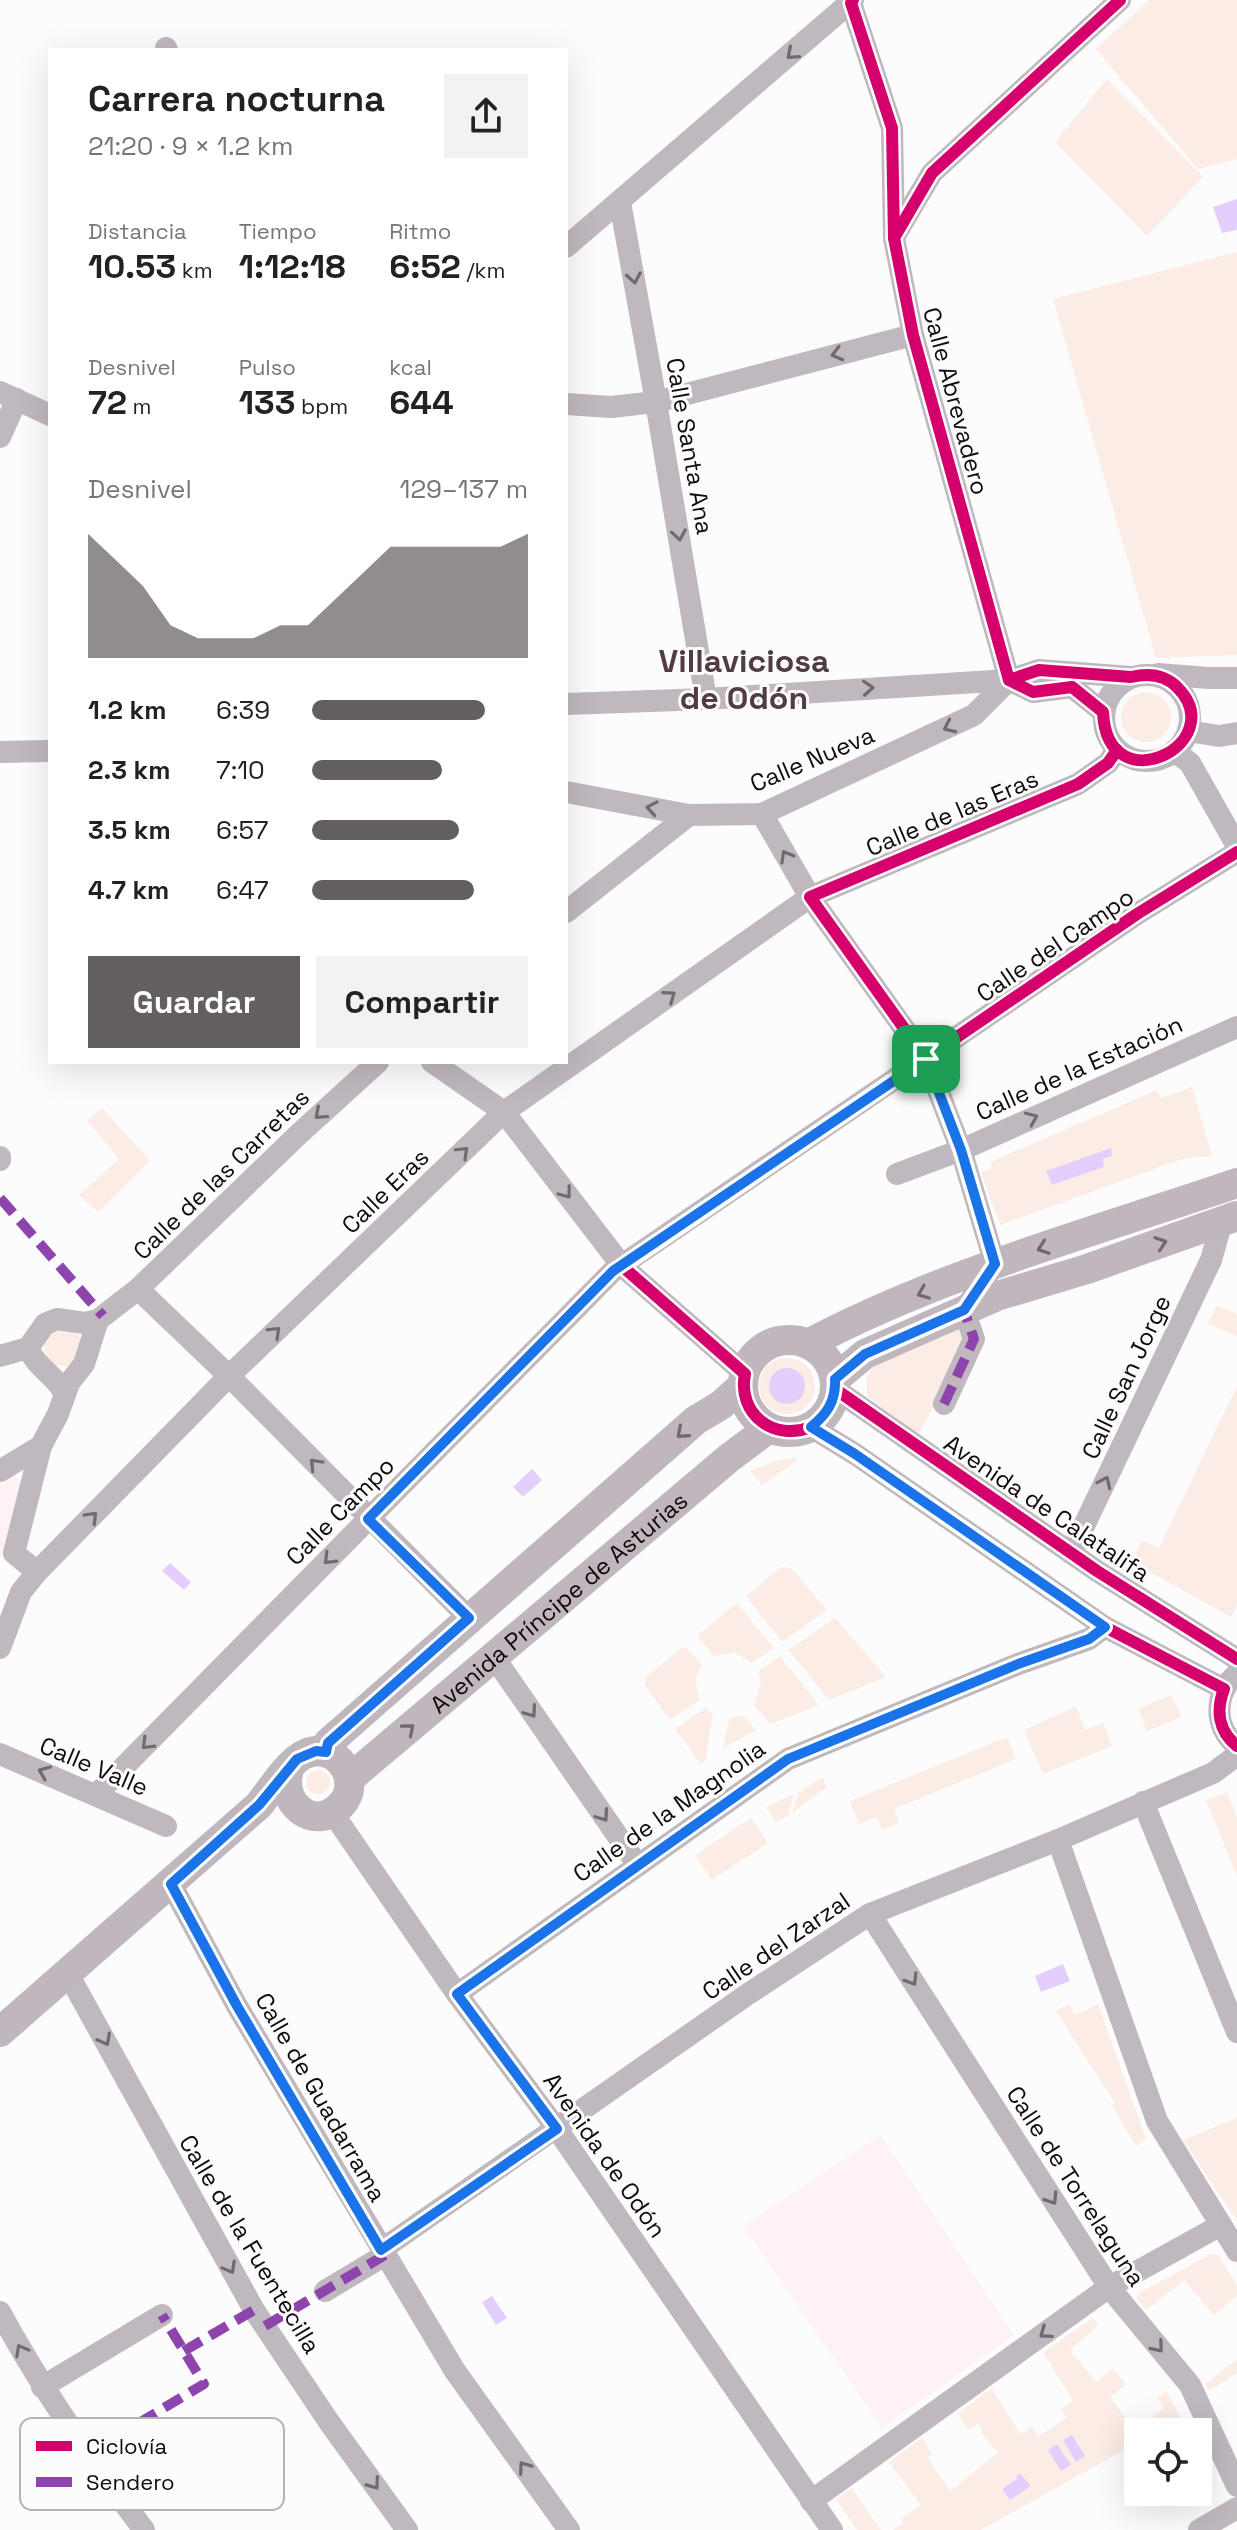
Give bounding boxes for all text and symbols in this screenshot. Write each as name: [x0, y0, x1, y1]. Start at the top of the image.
one-way arrow: [786, 44, 801, 58]
button: share: [444, 74, 528, 158]
text: Carrera nocturna: [88, 76, 385, 122]
text: 21:20 · 9 × 1.2 km: [88, 129, 293, 163]
text: Distancia: [88, 217, 187, 245]
text: Tiempo: [239, 217, 317, 245]
text: Ritmo: [389, 217, 451, 245]
text: 10.53: [88, 245, 176, 288]
text: 1:12:18: [239, 245, 346, 288]
text: 6:52: [389, 245, 461, 288]
text: km: [176, 256, 213, 284]
text: /km: [461, 256, 505, 284]
one-way arrow: [624, 272, 641, 285]
street label: Calle Abrevadero: [916, 304, 996, 498]
one-way arrow: [831, 345, 845, 362]
text: Desnivel: [88, 353, 176, 381]
text: Pulso: [239, 353, 296, 381]
text: kcal: [389, 353, 432, 381]
street label: Calle Santa Ana: [659, 355, 721, 537]
text: 72: [88, 381, 127, 424]
text: 133: [239, 381, 295, 424]
text: 644: [389, 381, 454, 424]
text: m: [127, 392, 151, 420]
text: bpm: [295, 392, 348, 420]
text: Desnivel: [88, 472, 192, 506]
text: 129–137 m: [400, 472, 528, 506]
one-way arrow: [669, 528, 686, 541]
district label: Villaviciosa de Odón: [659, 641, 829, 718]
one-way arrow: [861, 680, 874, 697]
text: 1.2 km: [88, 693, 166, 727]
text: 6:39: [216, 693, 270, 727]
one-way arrow: [942, 717, 957, 733]
street label: Calle Nueva: [745, 719, 879, 799]
text: 2.3 km: [88, 753, 170, 787]
text: 7:10: [216, 753, 265, 787]
street label: Calle de las Eras: [861, 763, 1043, 863]
one-way arrow: [646, 801, 659, 818]
text: 3.5 km: [88, 813, 171, 847]
text: 6:57: [216, 813, 268, 847]
one-way arrow: [780, 850, 796, 865]
text: 4.7 km: [88, 873, 169, 907]
text: 6:47: [216, 873, 269, 907]
street label: Calle del Campo: [970, 881, 1140, 1009]
button: Guardar: [88, 956, 300, 1048]
button: Compartir: [316, 956, 528, 1048]
one-way arrow: [661, 991, 675, 1006]
street label: Calle de la Estación: [971, 1008, 1187, 1128]
pin: [892, 1025, 960, 1093]
icon: arrive: [904, 1037, 948, 1081]
street label: Calle de las Carretas: [126, 1082, 316, 1266]
one-way arrow: [315, 1105, 330, 1119]
one-way arrow: [1024, 1112, 1038, 1128]
street label: Calle Eras: [335, 1142, 435, 1240]
one-way arrow: [453, 1148, 468, 1162]
one-way arrow: [557, 1184, 571, 1199]
one-way arrow: [1153, 1236, 1167, 1252]
one-way arrow: [1037, 1238, 1051, 1254]
one-way arrow: [917, 1284, 931, 1300]
street label: Calle San Jorge: [1074, 1290, 1178, 1464]
one-way arrow: [266, 1327, 280, 1342]
one-way arrow: [676, 1423, 691, 1437]
street label: Avenida de Calatalifa: [938, 1427, 1156, 1589]
street label: Calle Campo: [279, 1450, 401, 1572]
one-way arrow: [310, 1459, 324, 1473]
one-way arrow: [1095, 1476, 1111, 1491]
street label: Avenida Príncipe de Asturias: [423, 1485, 694, 1720]
one-way arrow: [82, 1512, 97, 1526]
one-way arrow: [324, 1549, 339, 1564]
one-way arrow: [521, 1704, 536, 1718]
one-way arrow: [400, 1724, 414, 1739]
street label: Calle Valle: [35, 1729, 153, 1803]
street label: Calle de la Magnolia: [567, 1733, 771, 1889]
one-way arrow: [142, 1735, 156, 1749]
one-way arrow: [38, 1765, 52, 1782]
one-way arrow: [593, 1807, 608, 1821]
street label: Calle del Zarzal: [696, 1885, 856, 2007]
one-way arrow: [902, 1971, 917, 1986]
street label: Calle de Guadarrama: [248, 1987, 394, 2207]
one-way arrow: [95, 2032, 110, 2047]
street label: Avenida de Odón: [537, 2067, 673, 2243]
street label: Calle de Torrelaguna: [1000, 2080, 1153, 2292]
street label: Calle de la Fuentecilla: [172, 2129, 328, 2359]
one-way arrow: [1042, 2190, 1057, 2205]
one-way arrow: [220, 2259, 236, 2274]
one-way arrow: [1040, 2323, 1054, 2338]
one-way arrow: [1149, 2338, 1163, 2353]
one-way arrow: [16, 2344, 31, 2358]
legend: [20, 2418, 284, 2510]
map controls: [1124, 2418, 1212, 2506]
button: locate: [1124, 2418, 1212, 2506]
text: Ciclovía: [86, 2432, 167, 2460]
one-way arrow: [519, 2461, 533, 2475]
text: Sendero: [86, 2468, 175, 2496]
one-way arrow: [364, 2476, 379, 2490]

